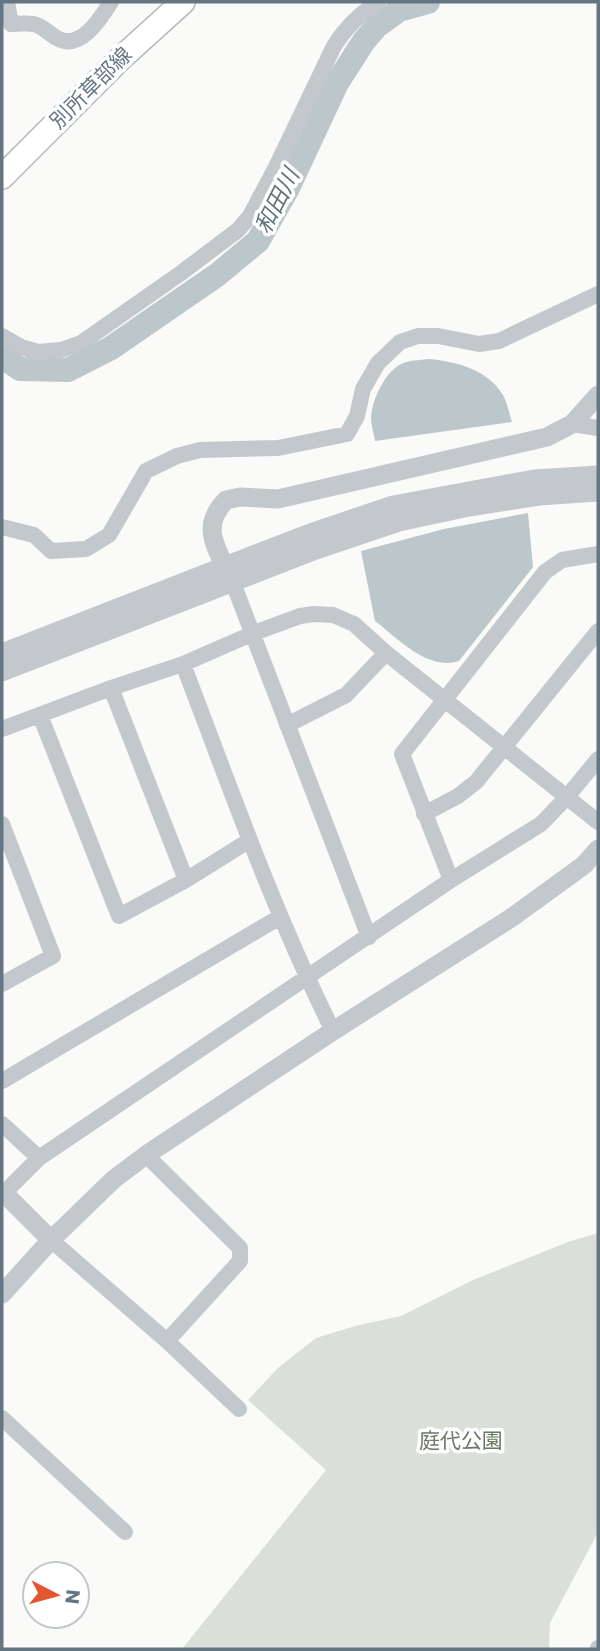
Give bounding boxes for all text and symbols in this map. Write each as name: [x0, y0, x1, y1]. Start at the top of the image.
street label: 別所草部線: [43, 40, 138, 135]
water label: 和田川: [247, 160, 308, 239]
park label: 庭代公園: [419, 1426, 503, 1455]
north arrow: [21, 1560, 91, 1630]
text: N: [58, 1588, 87, 1605]

